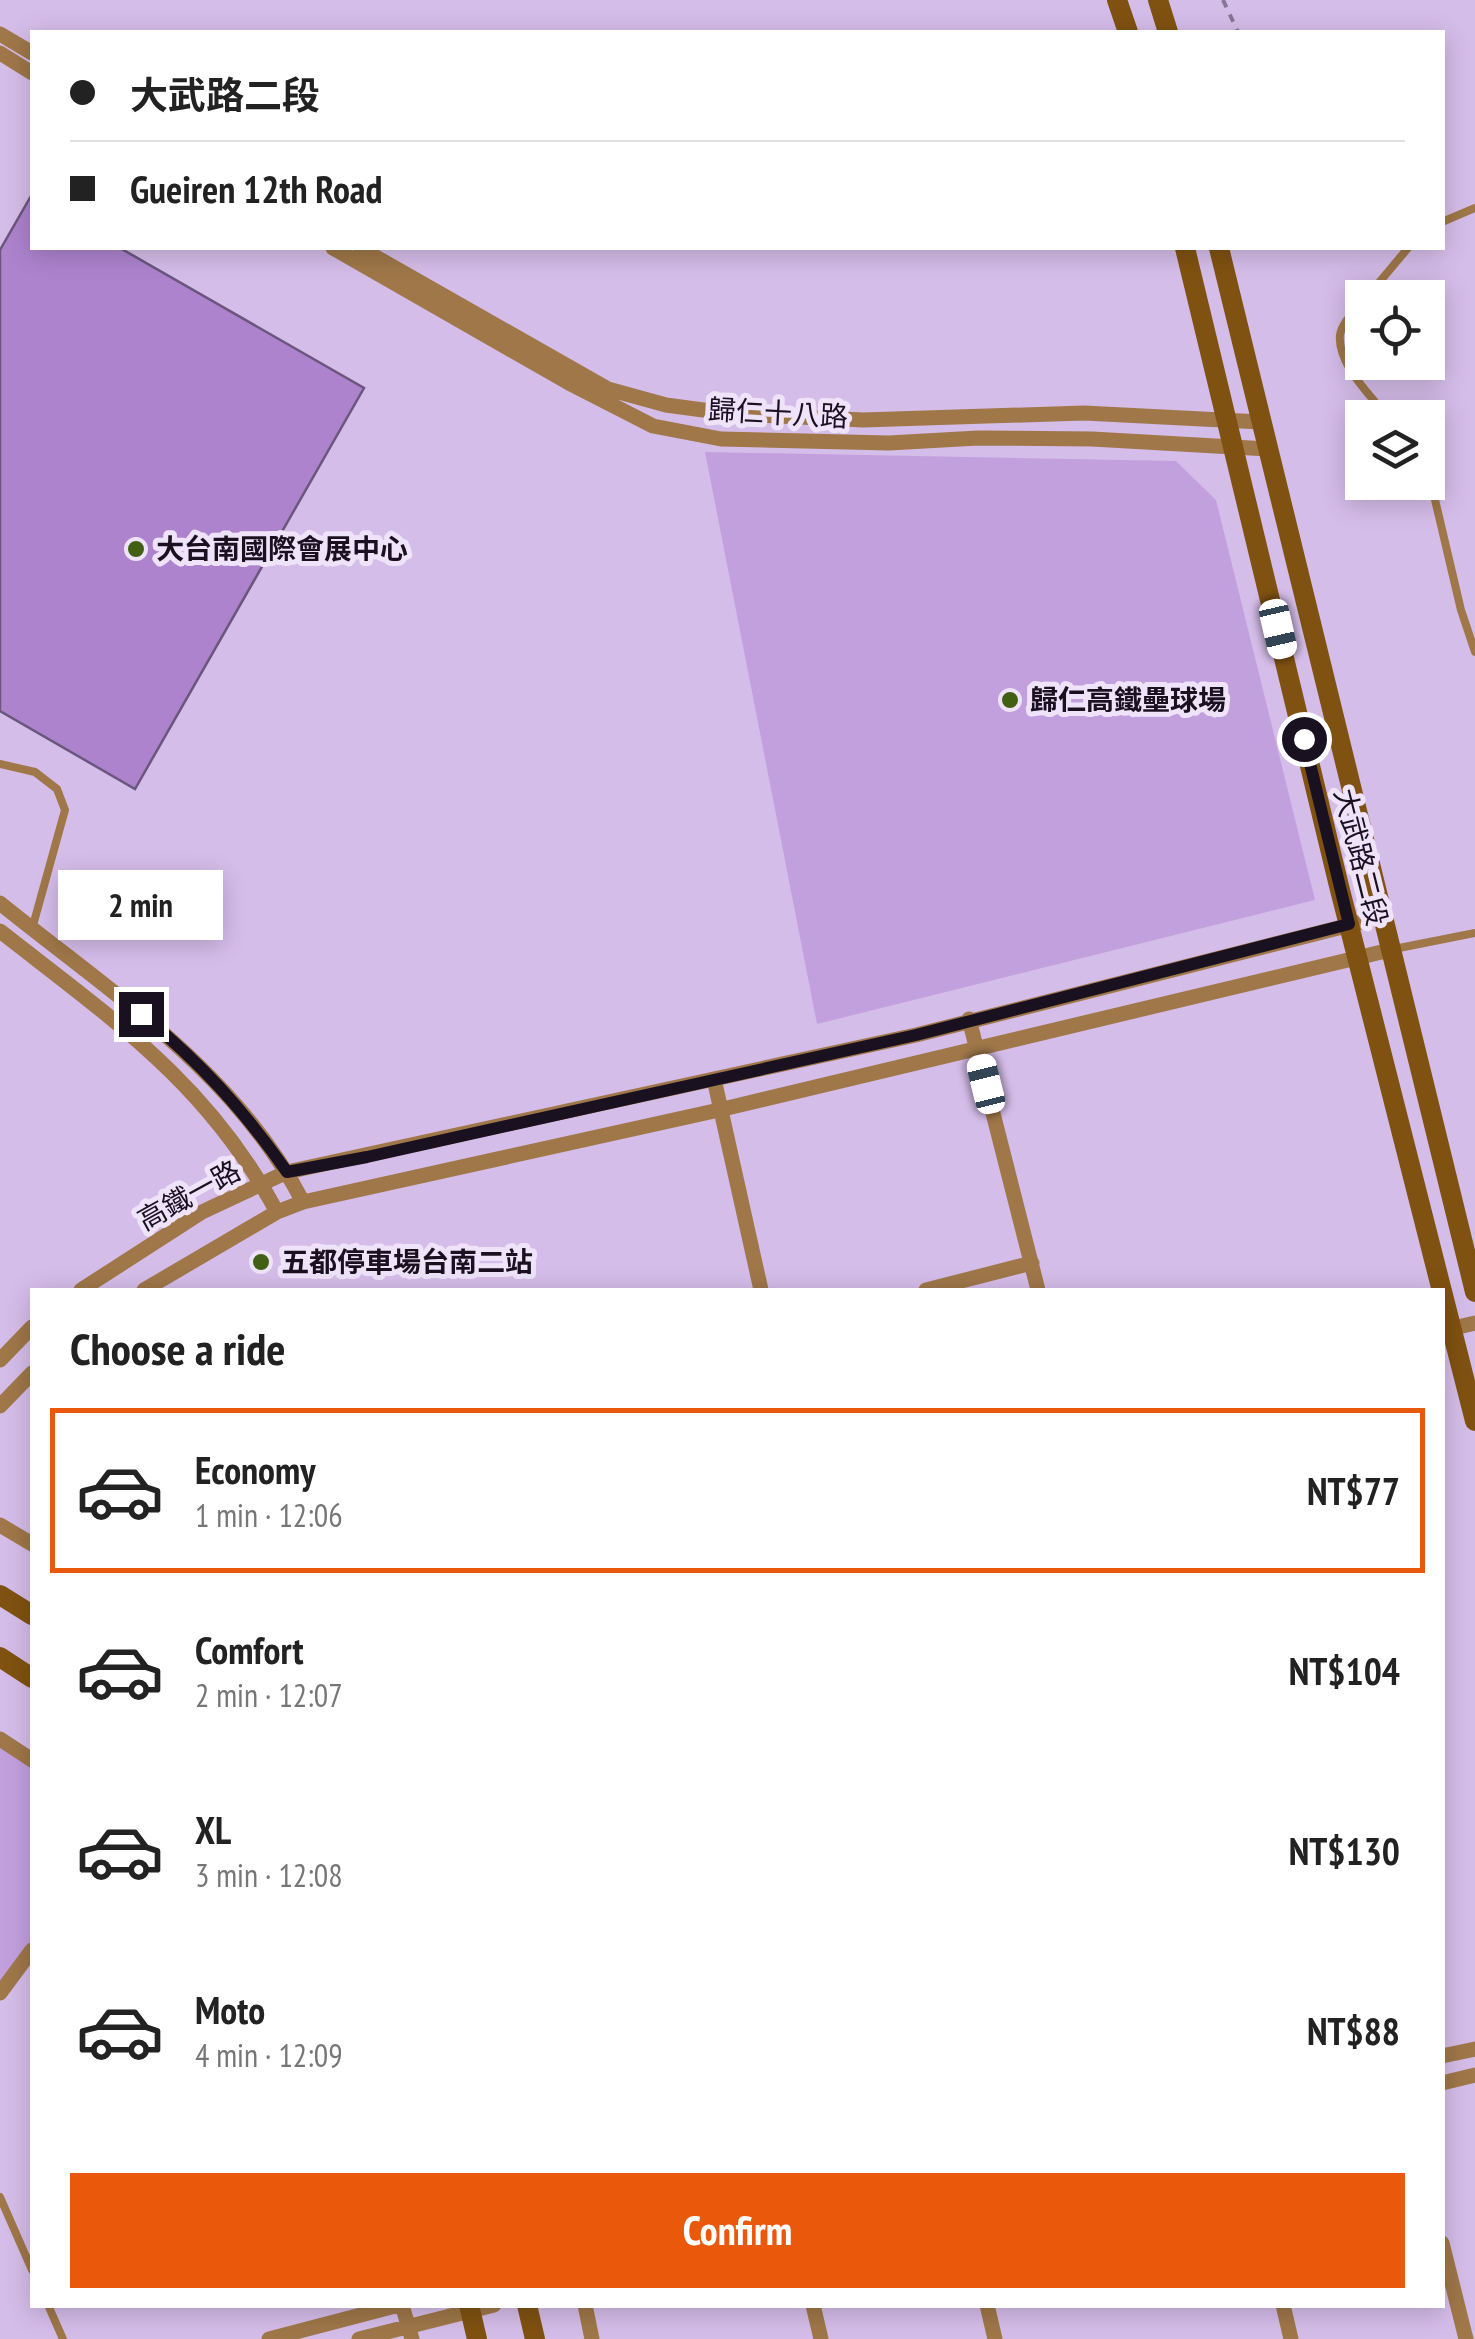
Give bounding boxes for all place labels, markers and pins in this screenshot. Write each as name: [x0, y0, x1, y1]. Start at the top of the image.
place label: 大台南國際會展中心: [156, 530, 408, 567]
marker: 大台南國際會展中心: [125, 538, 147, 560]
place label: 歸仁高鐵壘球場: [1030, 681, 1226, 718]
marker: 歸仁高鐵壘球場: [999, 689, 1021, 711]
place label: 五都停車場台南二站: [281, 1243, 533, 1280]
marker: 五都停車場台南二站: [250, 1251, 272, 1273]

